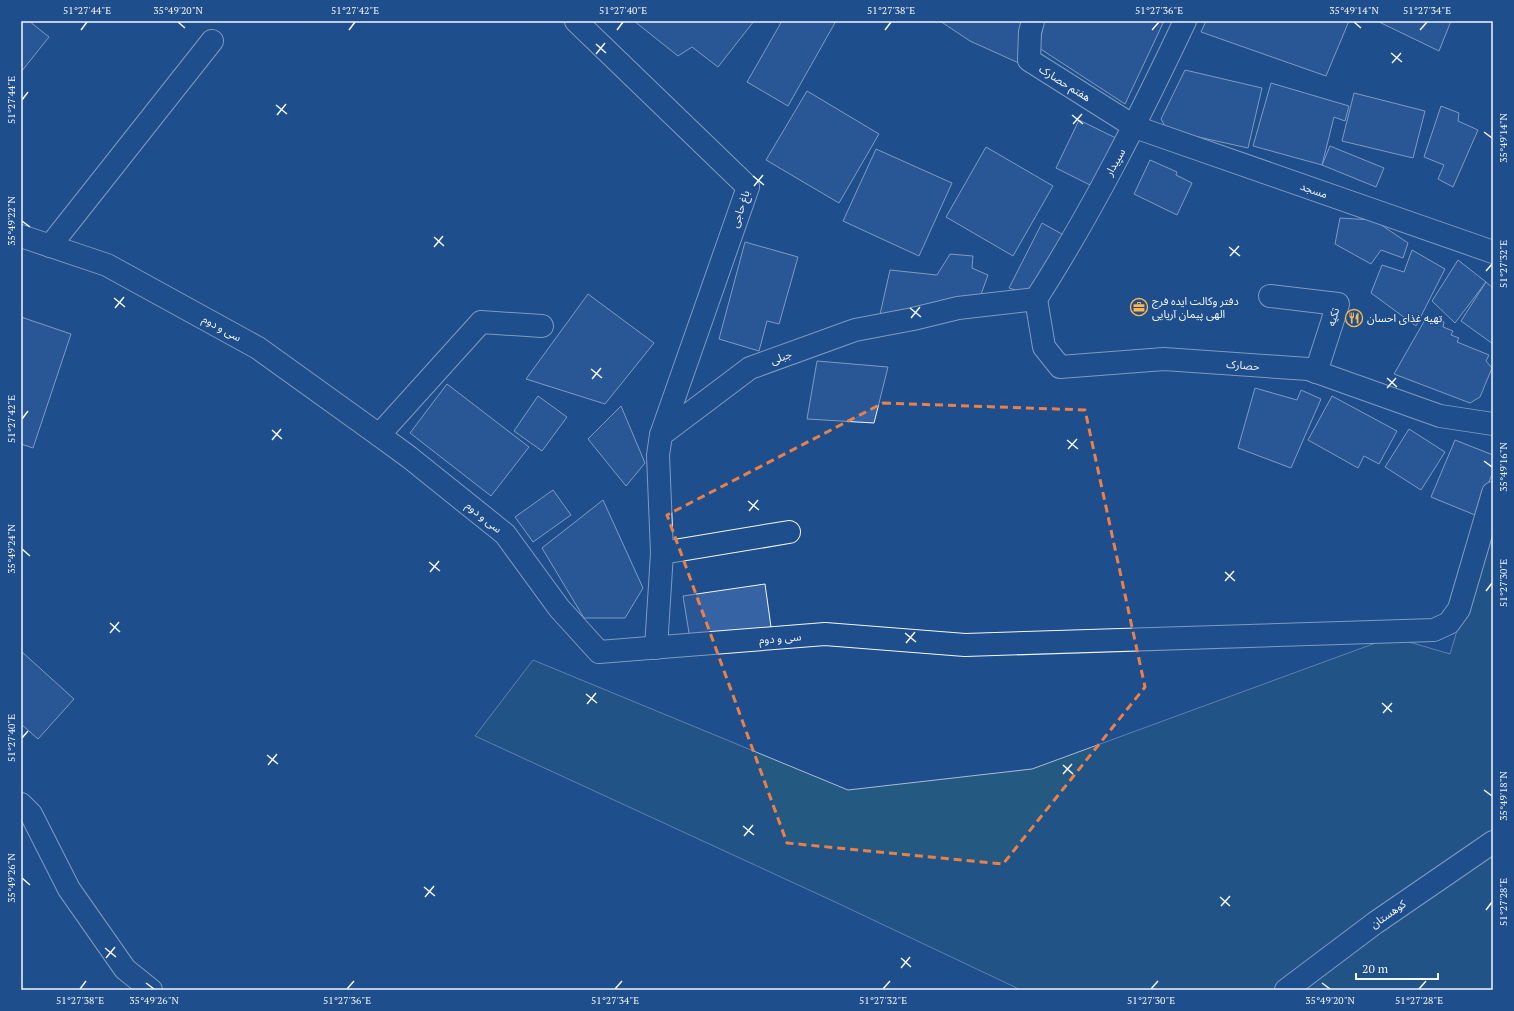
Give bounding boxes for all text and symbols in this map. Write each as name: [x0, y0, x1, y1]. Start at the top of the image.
text: 51°27'44"E: [63, 4, 111, 17]
text: 35°49'20"N: [153, 4, 203, 17]
text: 51°27'42"E: [331, 4, 379, 17]
text: 51°27'40"E: [599, 4, 647, 17]
text: 51°27'38"E: [867, 4, 915, 17]
text: 51°27'36"E: [1135, 4, 1183, 17]
text: 35°49'14"N: [1329, 4, 1379, 17]
text: 51°27'34"E: [1403, 4, 1451, 17]
street label: هفتم حصارک: [1036, 62, 1093, 106]
text: 51°27'44"E: [5, 76, 18, 124]
text: 35°49'14"N: [1497, 113, 1510, 163]
street label: سپیدار: [1101, 145, 1129, 180]
street label: مسجد: [1298, 179, 1330, 201]
street label: باغ حاجی: [727, 188, 754, 230]
text: 35°49'22"N: [5, 196, 18, 246]
text: 51°27'32"E: [1497, 240, 1510, 288]
place label: دفتر وکالت ایده فرج الهی پیمان آریایی: [1152, 294, 1239, 322]
office icon: دفتر وکالت ایده فرج الهی پیمان آریایی: [1129, 297, 1149, 317]
street label: تکیه: [1324, 306, 1342, 328]
restaurant icon: تهیه غذای احسان: [1344, 308, 1364, 328]
place label: تهیه غذای احسان: [1367, 311, 1442, 325]
street label: سی و دوم: [200, 312, 244, 345]
street label: جبلی: [768, 347, 794, 367]
street label: حصارک: [1226, 357, 1261, 373]
text: 51°27'42"E: [5, 395, 18, 443]
text: 35°49'16"N: [1497, 442, 1510, 492]
street label: سی و دوم: [462, 498, 505, 537]
text: 35°49'24"N: [5, 524, 18, 574]
text: 51°27'30"E: [1497, 559, 1510, 607]
street label: سی و دوم: [758, 629, 802, 648]
text: 51°27'40"E: [5, 714, 18, 762]
text: 35°49'18"N: [1497, 771, 1510, 821]
text: 35°49'26"N: [5, 853, 18, 903]
text: 51°27'28"E: [1497, 878, 1510, 926]
street label: کوهستان: [1368, 896, 1409, 931]
scale bar: [1356, 955, 1438, 981]
text: 20 m: [1362, 961, 1389, 976]
text: 51°27'38"E: [56, 994, 104, 1007]
text: 35°49'26"N: [129, 994, 179, 1007]
text: 51°27'36"E: [323, 994, 371, 1007]
text: 51°27'34"E: [591, 994, 639, 1007]
text: 51°27'32"E: [859, 994, 907, 1007]
text: 51°27'30"E: [1127, 994, 1175, 1007]
text: 35°49'20"N: [1305, 994, 1355, 1007]
text: 51°27'28"E: [1395, 994, 1443, 1007]

